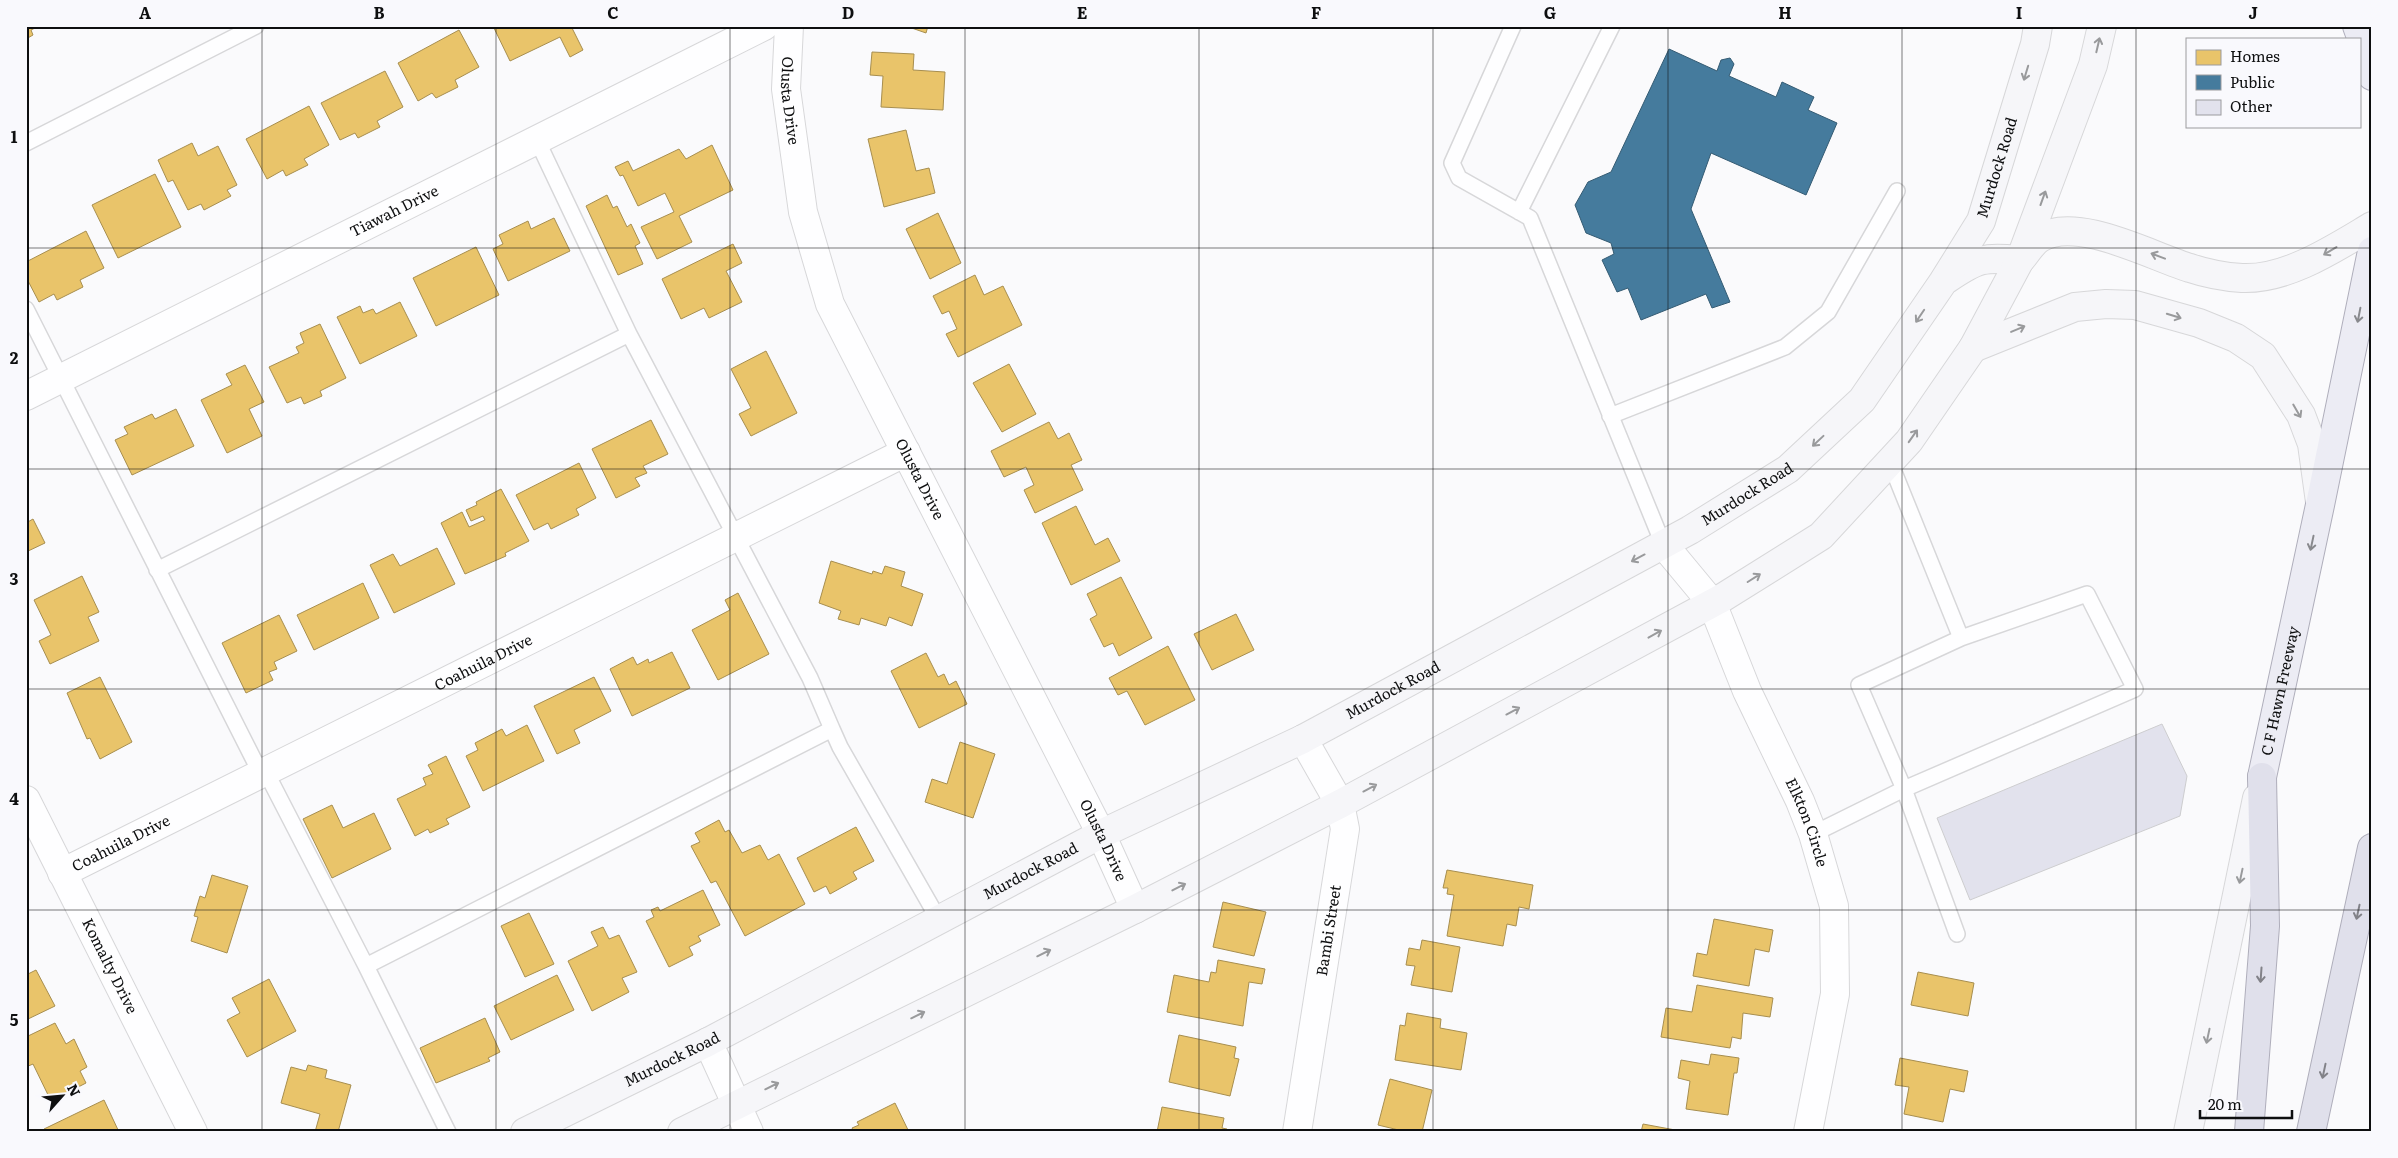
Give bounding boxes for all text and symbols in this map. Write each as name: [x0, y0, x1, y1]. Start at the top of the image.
text: A: [139, 0, 151, 24]
text: B: [373, 0, 385, 24]
text: C: [607, 0, 619, 24]
text: D: [842, 0, 854, 24]
text: E: [1077, 0, 1088, 24]
text: F: [1311, 0, 1321, 24]
text: G: [1544, 0, 1556, 24]
text: H: [1778, 0, 1792, 24]
text: I: [2016, 0, 2022, 24]
text: J: [2248, 0, 2258, 24]
one-way arrow: [2094, 38, 2103, 54]
legend: [2186, 38, 2360, 128]
text: Homes: [2230, 44, 2280, 67]
street label: Olusta Drive: [776, 56, 807, 146]
one-way arrow: [2021, 65, 2031, 81]
text: Public: [2230, 70, 2275, 93]
text: Other: [2230, 94, 2272, 117]
street label: Murdock Road: [1970, 114, 2022, 221]
text: 1: [11, 124, 18, 148]
street label: Tiawah Drive: [345, 178, 442, 242]
one-way arrow: [2039, 191, 2048, 206]
one-way arrow: [2323, 246, 2337, 256]
one-way arrow: [2151, 251, 2166, 260]
one-way arrow: [2353, 307, 2363, 323]
one-way arrow: [1915, 309, 1925, 323]
one-way arrow: [2166, 312, 2182, 321]
one-way arrow: [2010, 323, 2025, 333]
text: 2: [10, 345, 19, 369]
one-way arrow: [2293, 403, 2303, 417]
one-way arrow: [1908, 429, 1918, 443]
street label: Olusta Drive: [891, 434, 951, 524]
one-way arrow: [1811, 435, 1824, 447]
street label: Murdock Road: [1696, 456, 1797, 531]
one-way arrow: [2307, 535, 2316, 551]
one-way arrow: [1631, 554, 1646, 563]
text: 3: [10, 566, 19, 590]
one-way arrow: [1747, 573, 1761, 583]
street label: C F Hawn Freeway: [2254, 623, 2304, 757]
street label: Coahuila Drive: [430, 627, 536, 696]
one-way arrow: [1647, 629, 1662, 638]
street label: Murdock Road: [1341, 654, 1444, 724]
one-way arrow: [1505, 706, 1520, 716]
street label: Elkton Circle: [1780, 773, 1835, 870]
one-way arrow: [1362, 783, 1377, 793]
text: 4: [9, 786, 19, 810]
street label: Olusta Drive: [1075, 794, 1134, 885]
street label: Coahuila Drive: [67, 808, 174, 876]
street label: Murdock Road: [978, 835, 1082, 905]
one-way arrow: [2236, 868, 2245, 884]
one-way arrow: [1171, 881, 1186, 891]
street label: Bambi Street: [1309, 883, 1346, 978]
one-way arrow: [2353, 904, 2362, 920]
street label: Komalty Drive: [77, 914, 145, 1017]
one-way arrow: [1036, 948, 1051, 958]
one-way arrow: [2256, 967, 2266, 983]
text: 5: [10, 1007, 19, 1031]
one-way arrow: [910, 1010, 925, 1019]
street label: Murdock Road: [620, 1025, 724, 1092]
one-way arrow: [2203, 1027, 2212, 1043]
one-way arrow: [2319, 1063, 2328, 1079]
north arrow: [38, 1070, 88, 1120]
text: N: [63, 1080, 86, 1100]
one-way arrow: [764, 1081, 779, 1091]
scale bar: [2200, 1088, 2293, 1120]
text: 20 m: [2208, 1092, 2242, 1115]

